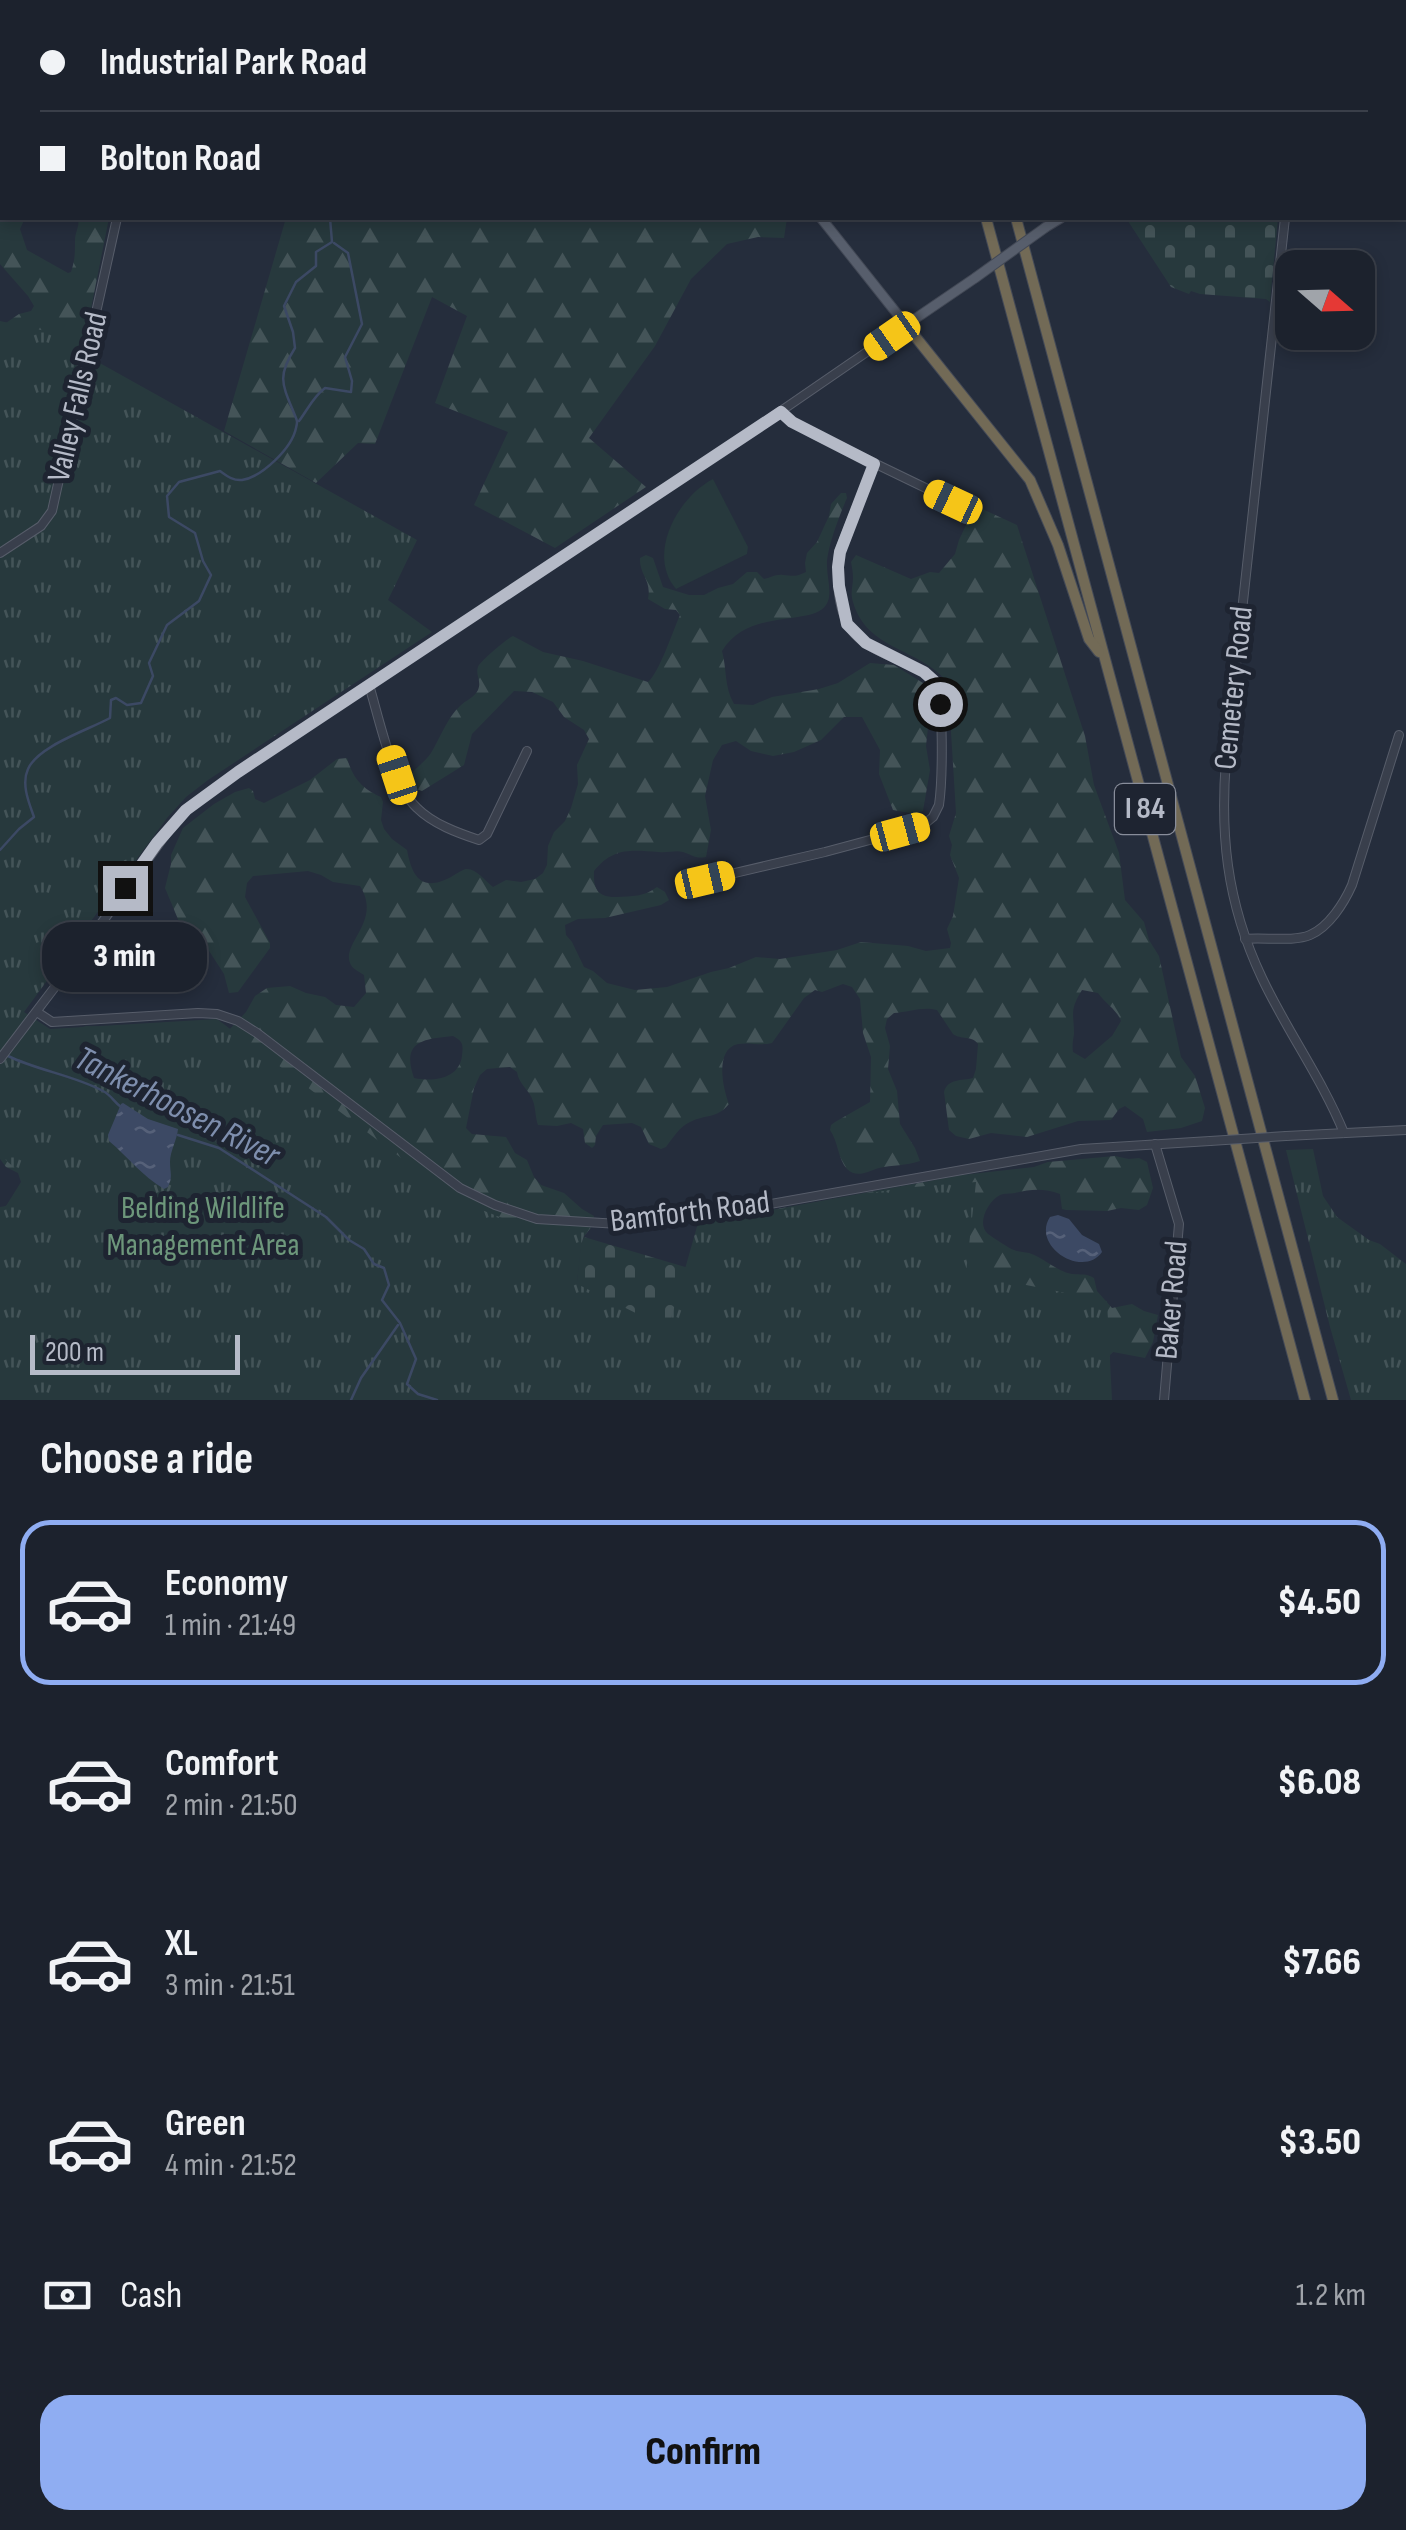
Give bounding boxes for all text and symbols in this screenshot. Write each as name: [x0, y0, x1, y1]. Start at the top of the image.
text: Industrial Park Road: [100, 40, 367, 85]
text: Bolton Road: [100, 136, 261, 181]
north arrow: [1275, 250, 1375, 350]
map controls: [1275, 250, 1375, 350]
car: [859, 307, 925, 365]
street label: Valley Falls Road: [39, 308, 117, 486]
car: [919, 476, 987, 528]
street label: Cemetery Road: [1206, 604, 1262, 772]
route start: [918, 682, 963, 727]
car: [373, 742, 421, 808]
road number: I 84: [1115, 784, 1175, 834]
car: [867, 810, 933, 854]
car: [672, 859, 738, 901]
route end: [103, 866, 148, 911]
callout: 3 min: [42, 923, 208, 993]
text: 3 min: [93, 937, 156, 976]
water label: Tankerhoosen River: [67, 1037, 288, 1178]
street label: Bamforth Road: [608, 1183, 772, 1241]
park label: Belding Wildlife Management Area: [106, 1189, 300, 1265]
street label: Baker Road: [1147, 1239, 1197, 1361]
scale bar: [30, 1330, 240, 1374]
text: 200 m: [45, 1336, 104, 1369]
text: Choose a ride: [40, 1432, 253, 1487]
icon: car: [45, 1558, 135, 1648]
text: Economy: [165, 1561, 288, 1606]
text: $4.50: [1278, 1580, 1361, 1625]
text: 1 min · 21:49: [165, 1606, 296, 1645]
icon: car: [45, 1738, 135, 1828]
text: Comfort: [165, 1741, 279, 1786]
text: $6.08: [1278, 1760, 1361, 1805]
text: 2 min · 21:50: [165, 1786, 298, 1825]
icon: car: [45, 1918, 135, 2008]
text: XL: [165, 1921, 198, 1966]
text: $7.66: [1282, 1940, 1361, 1985]
text: 3 min · 21:51: [165, 1966, 295, 2005]
icon: car: [45, 2098, 135, 2188]
text: Green: [165, 2101, 246, 2146]
text: $3.50: [1279, 2120, 1361, 2165]
text: 4 min · 21:52: [165, 2146, 297, 2185]
icon: cash: [40, 2268, 95, 2323]
text: Cash: [120, 2273, 182, 2318]
text: 1.2 km: [1296, 2276, 1366, 2315]
button: Confirm: [40, 2395, 1366, 2510]

